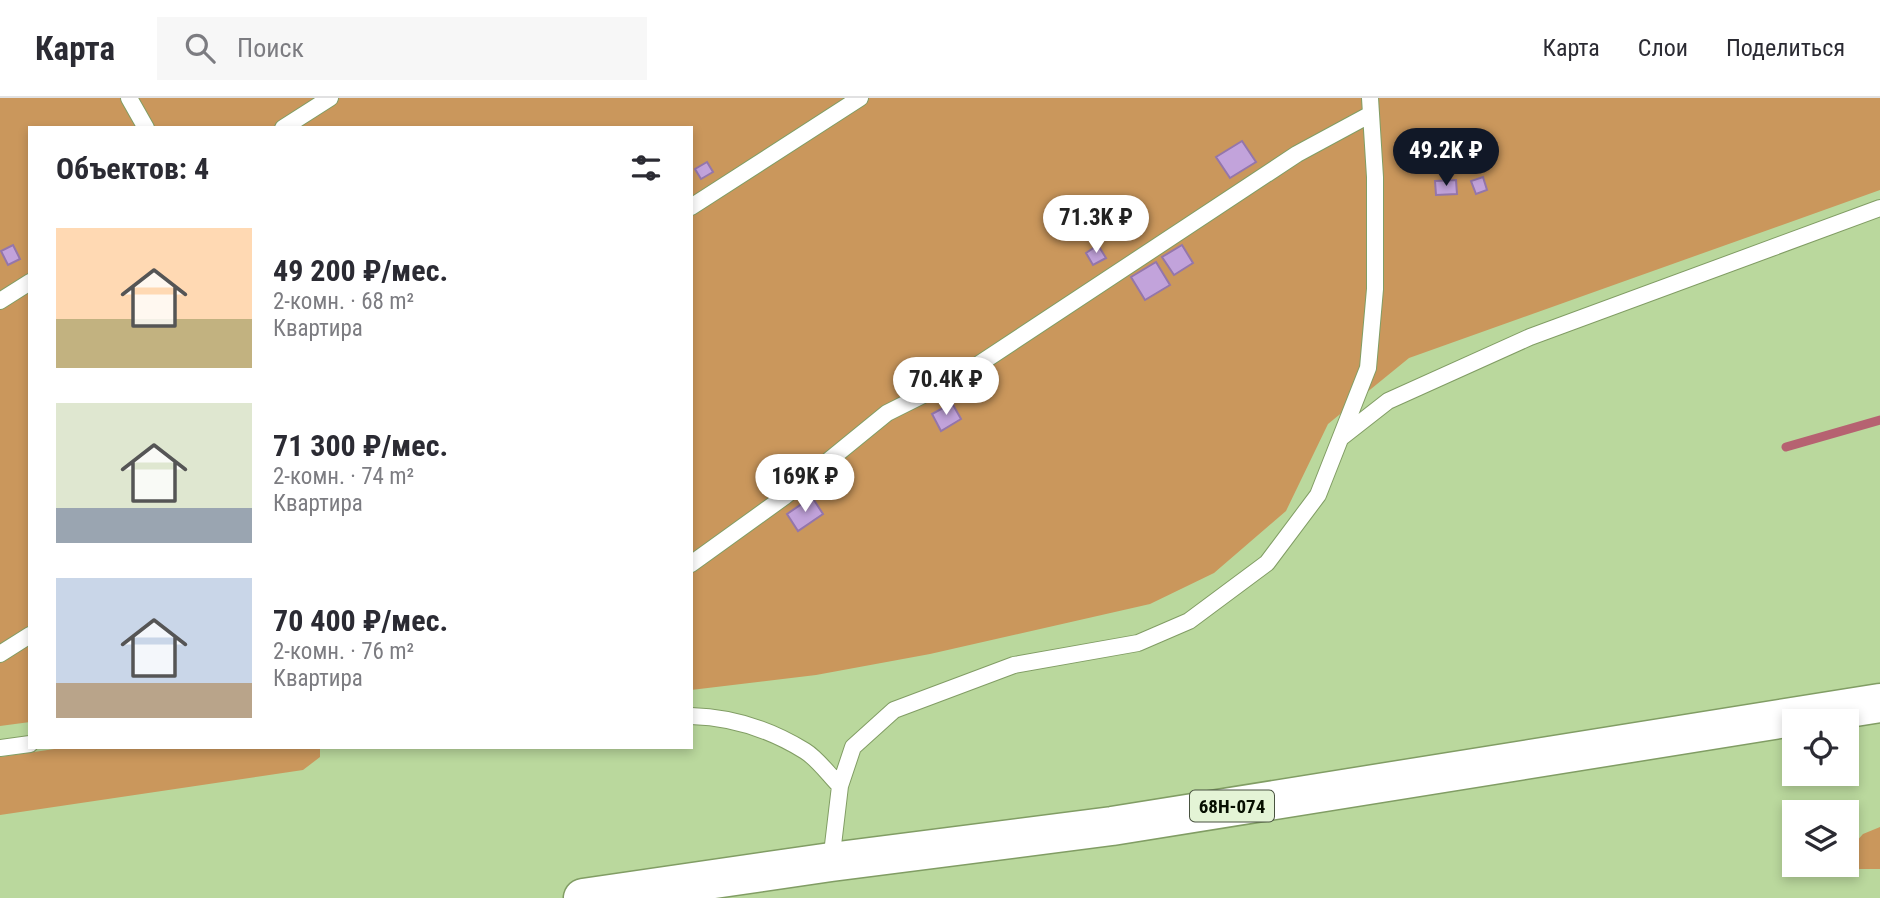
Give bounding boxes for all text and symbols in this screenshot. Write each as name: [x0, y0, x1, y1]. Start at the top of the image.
search box: [157, 17, 647, 80]
text: Карта: [35, 29, 115, 68]
icon: search: [181, 29, 219, 67]
text: Поиск: [237, 33, 304, 63]
text: Карта: [1542, 34, 1600, 62]
text: Слои: [1638, 34, 1688, 62]
text: Поделиться: [1726, 34, 1845, 62]
pin: 49.2K ₽: [1381, 129, 1511, 188]
text: 49.2K ₽: [1409, 137, 1483, 164]
icon: filters: [627, 149, 665, 187]
text: Объектов: 4: [56, 151, 209, 186]
pin: 71.3K ₽: [1031, 195, 1161, 255]
text: 71.3K ₽: [1059, 204, 1133, 231]
text: 49 200 ₽/мес.: [273, 253, 448, 288]
icon: home: [112, 256, 196, 340]
text: 2-комн. · 68 m²: [273, 288, 414, 315]
text: Квартира: [273, 315, 363, 342]
pin: 70.4K ₽: [881, 358, 1011, 417]
text: 70.4K ₽: [909, 366, 983, 393]
text: 71 300 ₽/мес.: [273, 428, 448, 463]
icon: home: [112, 431, 196, 515]
pin: 169K ₽: [748, 454, 862, 514]
text: 2-комн. · 74 m²: [273, 463, 414, 490]
text: 169K ₽: [771, 463, 839, 490]
text: Квартира: [273, 490, 363, 517]
text: 70 400 ₽/мес.: [273, 603, 448, 638]
icon: home: [112, 606, 196, 690]
text: 2-комн. · 76 m²: [273, 638, 414, 665]
text: Квартира: [273, 665, 363, 692]
map controls: [1782, 709, 1859, 877]
button: locate: [1782, 709, 1859, 786]
road number: 68Н-074: [1190, 790, 1274, 821]
button: layers: [1782, 800, 1859, 877]

